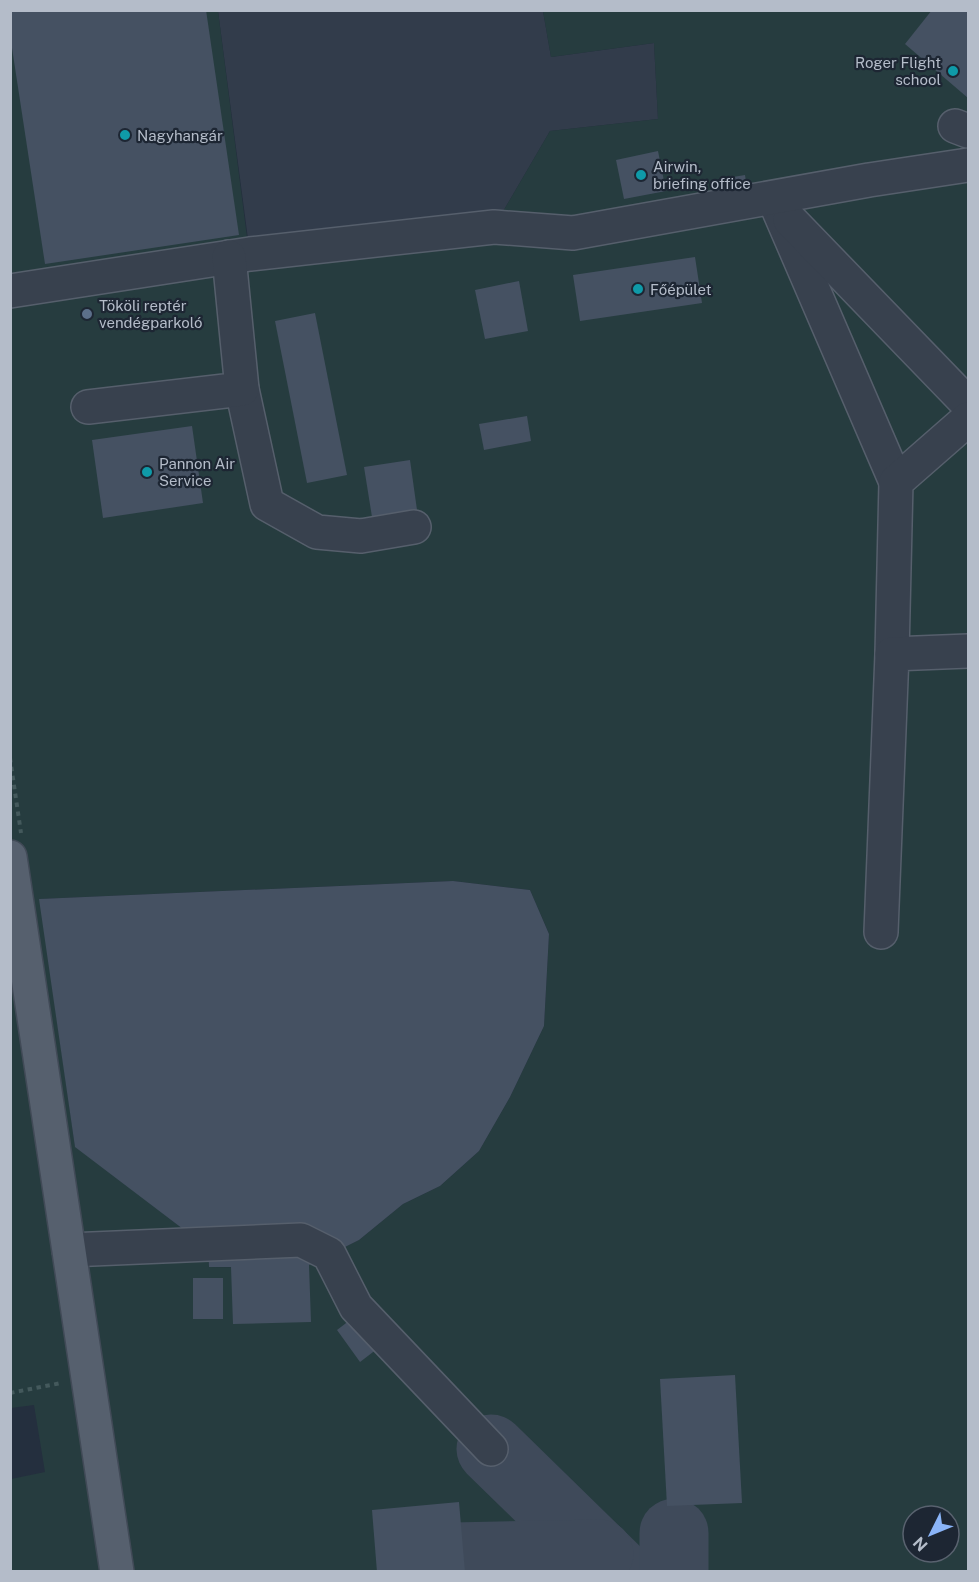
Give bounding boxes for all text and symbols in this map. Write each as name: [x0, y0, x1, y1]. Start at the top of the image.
place label: Roger Flight school: [855, 54, 941, 88]
marker: Roger Flight school: [946, 64, 960, 78]
place label: Nagyhangár: [137, 127, 223, 144]
marker: Nagyhangár: [118, 128, 132, 142]
place label: Airwin, briefing office: [653, 158, 751, 192]
marker: Airwin, briefing office: [634, 168, 648, 182]
place label: Főépület: [650, 281, 712, 298]
marker: Főépület: [631, 282, 645, 296]
place label: Tököli reptér vendégparkoló: [99, 297, 203, 331]
marker: Tököli reptér vendégparkoló: [80, 307, 94, 321]
place label: Pannon Air Service: [159, 455, 235, 489]
marker: Pannon Air Service: [140, 465, 154, 479]
north arrow: [901, 1504, 961, 1564]
text: N: [909, 1533, 932, 1555]

